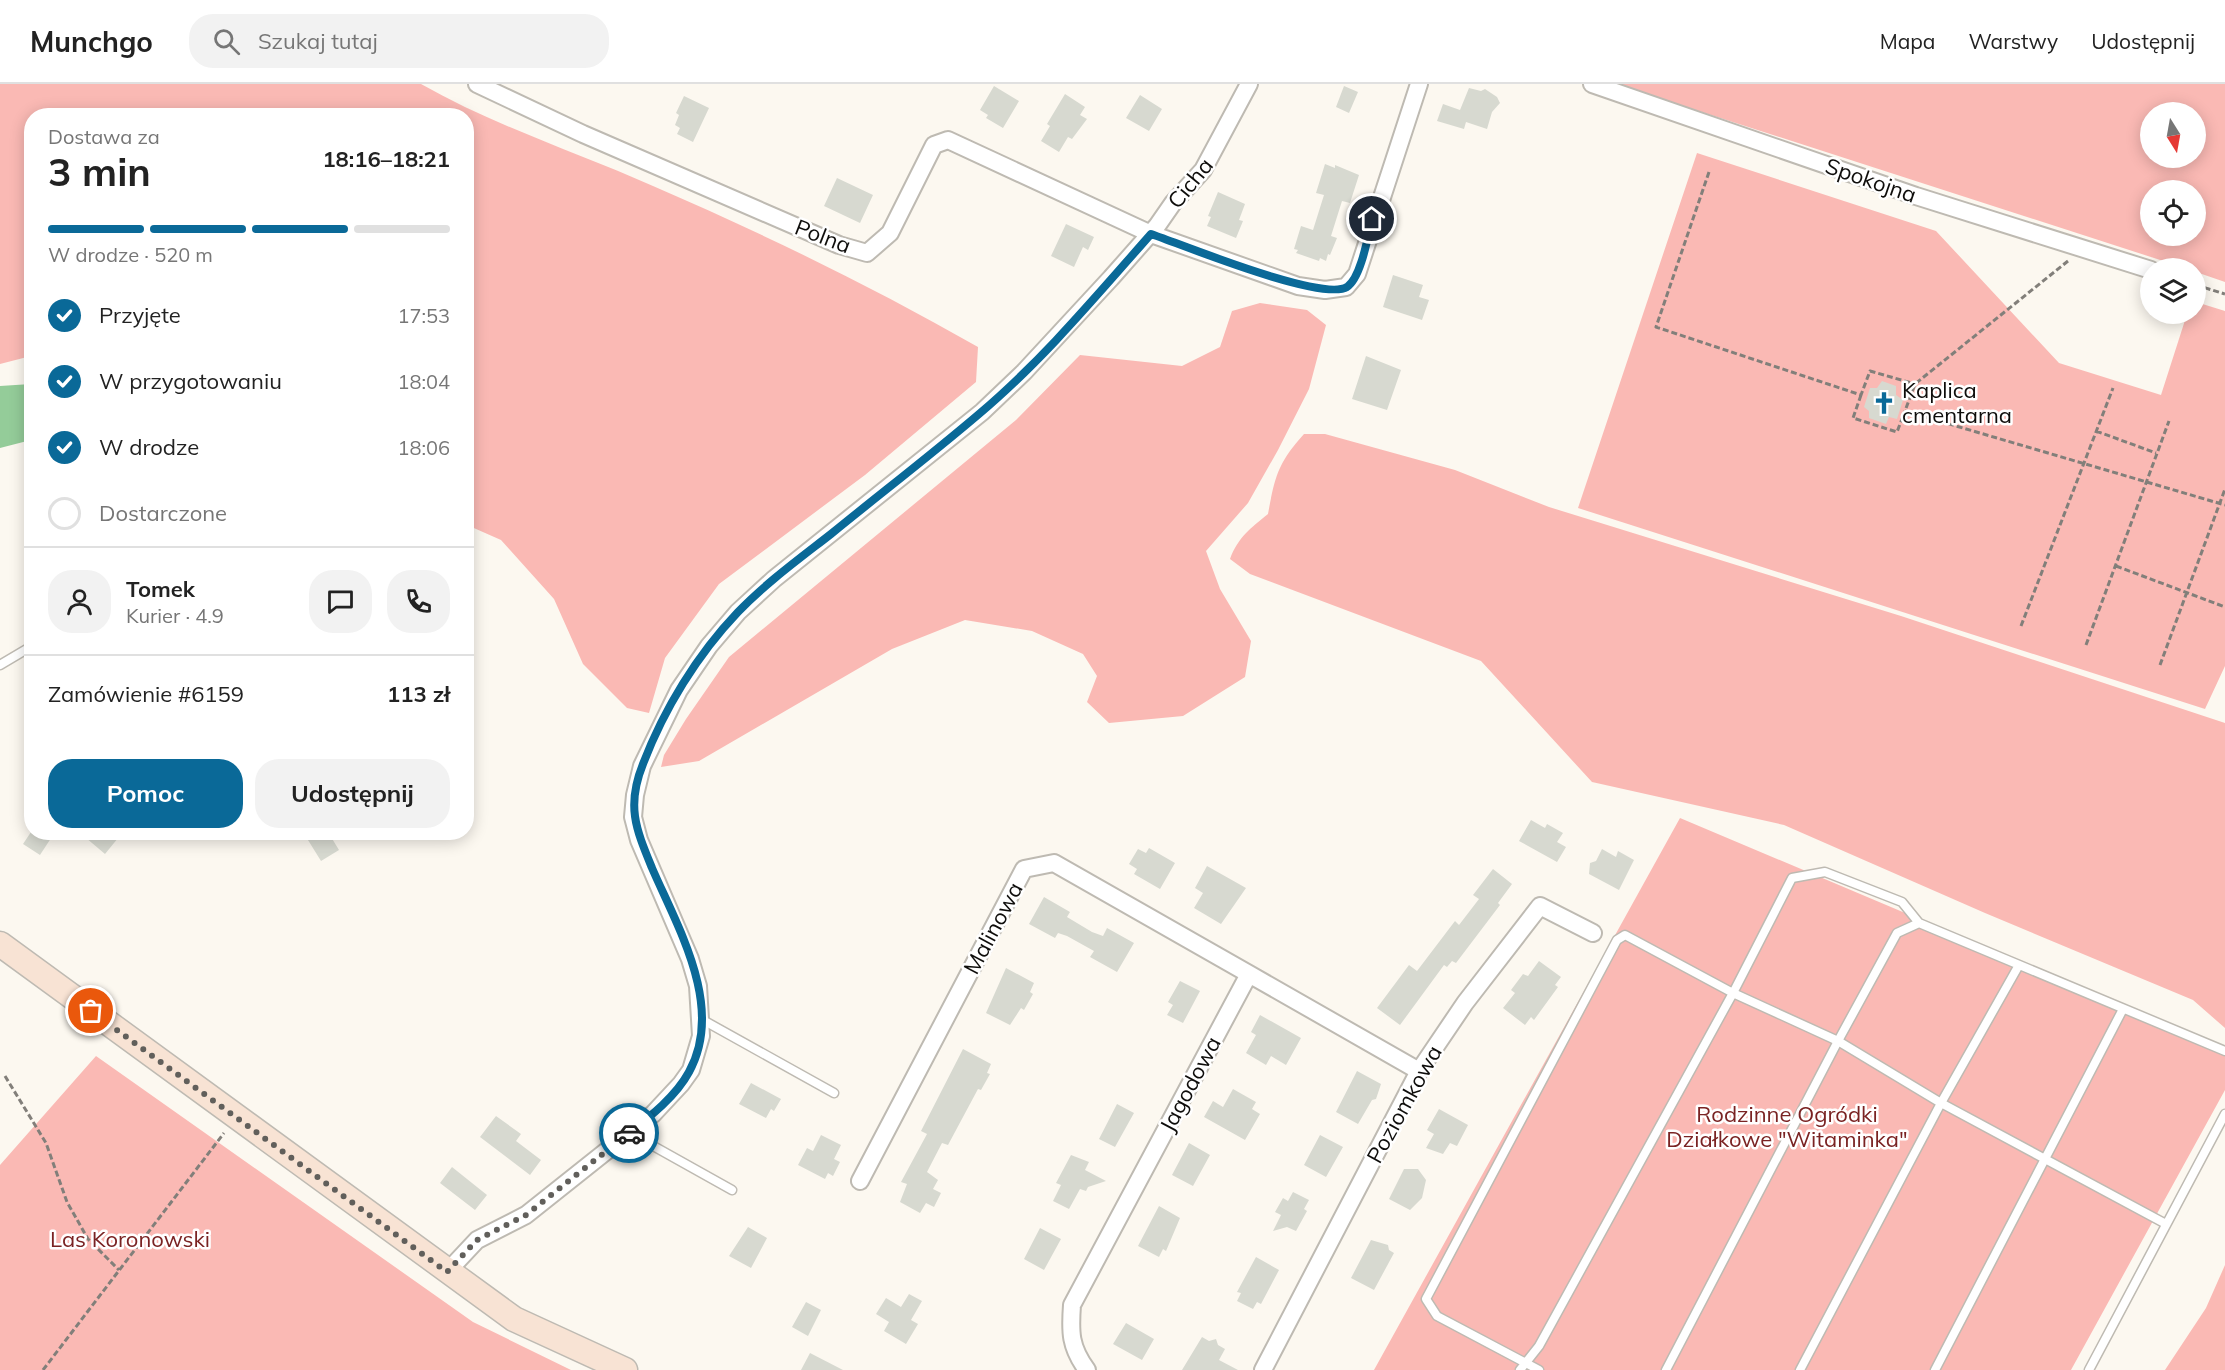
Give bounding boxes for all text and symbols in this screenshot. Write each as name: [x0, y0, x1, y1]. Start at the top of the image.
search box: [189, 14, 609, 68]
text: Munchgo: [30, 24, 153, 59]
icon: search: [210, 25, 243, 58]
text: Szukaj tutaj: [258, 27, 378, 55]
text: Mapa: [1880, 28, 1935, 54]
text: Warstwy: [1968, 28, 2058, 54]
text: Udostępnij: [2091, 28, 2195, 54]
north arrow: [2140, 102, 2206, 168]
map controls: [2140, 102, 2206, 324]
text: Dostawa za: [48, 124, 160, 149]
text: 18:16–18:21: [322, 145, 450, 173]
text: 3 min: [48, 147, 151, 196]
street label: Spokojna: [1822, 151, 1920, 209]
street label: Cicha: [1161, 152, 1219, 214]
button: locate: [2140, 180, 2206, 246]
pin: [1346, 193, 1397, 244]
icon: home: [1355, 202, 1388, 235]
street label: Polna: [791, 213, 855, 259]
text: W drodze · 520 m: [48, 242, 213, 267]
button: layers: [2140, 258, 2206, 324]
icon: check: [48, 299, 81, 332]
text: Przyjęte: [99, 301, 181, 329]
text: 17:53: [397, 303, 450, 328]
icon: check: [48, 365, 81, 398]
text: W przygotowaniu: [99, 367, 282, 395]
text: 18:04: [397, 369, 450, 394]
place label: Kaplica cmentarna: [1902, 376, 2012, 429]
church icon: Kaplica cmentarna: [1871, 390, 1897, 416]
icon: check: [48, 431, 81, 464]
text: W drodze: [99, 433, 199, 461]
text: 18:06: [397, 435, 450, 460]
text: Dostarczone: [99, 499, 227, 527]
button: person: [48, 570, 111, 633]
button: chat: [309, 570, 372, 633]
button: phone: [387, 570, 450, 633]
text: Tomek: [126, 575, 195, 603]
text: Kurier · 4.9: [126, 603, 224, 628]
text: Zamówienie #6159: [48, 680, 244, 708]
text: 113 zł: [387, 680, 450, 708]
button: Pomoc: [48, 759, 243, 828]
button: Udostępnij: [255, 759, 450, 828]
street label: Malinowa: [957, 877, 1029, 979]
pin: [65, 985, 116, 1036]
icon: bag: [74, 994, 107, 1027]
street label: Jagodowa: [1153, 1032, 1227, 1136]
street label: Poziomkowa: [1360, 1040, 1448, 1168]
park label: Rodzinne Ogródki Działkowe "Witaminka": [1666, 1100, 1908, 1153]
courier: [599, 1103, 659, 1163]
icon: car: [613, 1117, 646, 1150]
park label: Las Koronowski: [50, 1225, 210, 1253]

